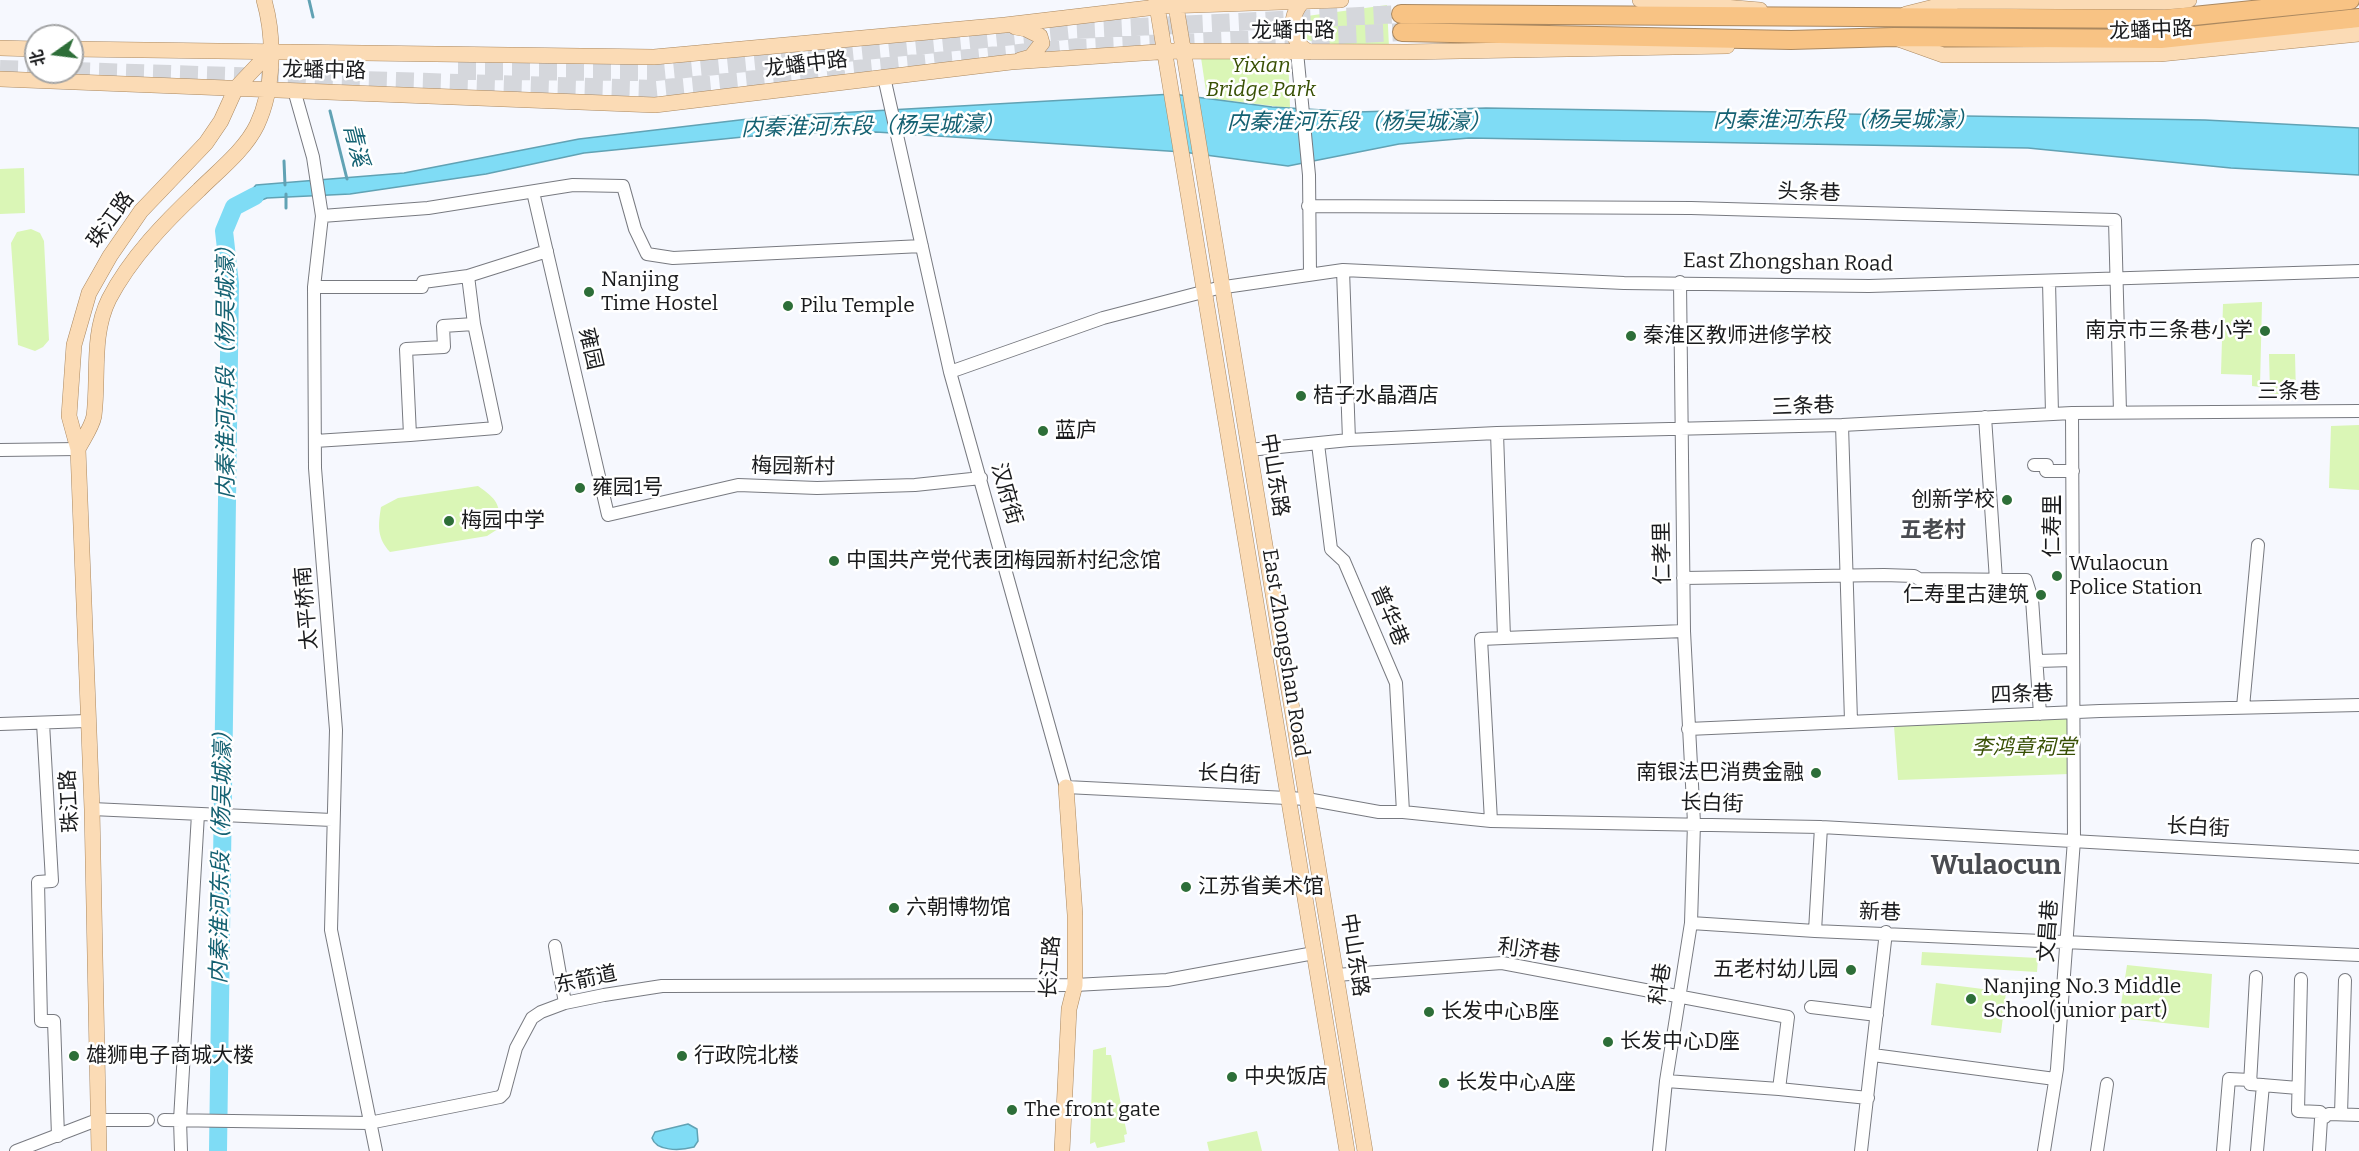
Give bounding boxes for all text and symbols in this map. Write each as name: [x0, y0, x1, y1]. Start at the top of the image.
street label: 龙蟠中路: [2109, 17, 2193, 45]
street label: 龙蟠中路: [1251, 18, 1335, 44]
north arrow: [24, 24, 84, 84]
street label: 龙蟠中路: [763, 47, 849, 83]
text: 北: [27, 48, 49, 68]
park label: Yixian Bridge Park: [1206, 53, 1316, 103]
street label: 龙蟠中路: [282, 58, 366, 84]
water label: 内秦淮河东段（杨吴城濠）: [1713, 108, 1977, 134]
water label: 内秦淮河东段（杨吴城濠）: [1227, 110, 1491, 136]
water label: 内秦淮河东段（杨吴城濠）: [741, 111, 1005, 143]
water label: 青溪: [337, 120, 373, 170]
street label: 头条巷: [1777, 179, 1841, 207]
street label: 珠江路: [82, 187, 140, 253]
water label: 内秦淮河东段（杨吴城濠）: [214, 235, 240, 499]
street label: East Zhongshan Road: [1683, 249, 1893, 277]
place label: Nanjing Time Hostel: [601, 267, 718, 317]
marker: Nanjing Time Hostel: [582, 285, 596, 299]
place label: Pilu Temple: [800, 293, 915, 319]
marker: Pilu Temple: [781, 299, 795, 313]
place label: 南京市三条巷小学: [2085, 318, 2253, 344]
place label: 秦淮区教师进修学校: [1643, 323, 1832, 349]
marker: 南京市三条巷小学: [2258, 324, 2272, 338]
street label: 雍园: [573, 326, 607, 372]
marker: 秦淮区教师进修学校: [1624, 329, 1638, 343]
street label: 三条巷: [2258, 379, 2320, 405]
place label: 桔子水晶酒店: [1313, 383, 1439, 409]
marker: 桔子水晶酒店: [1294, 389, 1308, 403]
street label: 三条巷: [1771, 393, 1835, 421]
place label: 蓝庐: [1055, 418, 1097, 444]
marker: 蓝庐: [1036, 424, 1050, 438]
street label: 中山东路: [1255, 432, 1293, 518]
street label: 梅园新村: [751, 454, 835, 480]
street label: 汉府街: [985, 460, 1027, 528]
place label: 雍园1号: [592, 475, 664, 501]
marker: 雍园1号: [573, 481, 587, 495]
place label: 创新学校: [1911, 487, 1995, 513]
marker: 创新学校: [2000, 493, 2014, 507]
street label: 仁寿里: [2040, 495, 2066, 557]
place label: 梅园中学: [461, 508, 545, 534]
marker: 梅园中学: [442, 514, 456, 528]
district label: 五老村: [1900, 518, 1966, 544]
street label: 仁孝里: [1650, 521, 1676, 585]
street label: East Zhongshan Road: [1256, 547, 1314, 759]
place label: 中国共产党代表团梅园新村纪念馆: [846, 548, 1161, 574]
place label: Wulaocun Police Station: [2069, 551, 2202, 601]
marker: 中国共产党代表团梅园新村纪念馆: [827, 554, 841, 568]
street label: 太平桥南: [291, 565, 323, 651]
marker: Wulaocun Police Station: [2050, 569, 2064, 583]
street label: 普华巷: [1365, 582, 1413, 650]
place label: 仁寿里古建筑: [1903, 582, 2029, 608]
marker: 仁寿里古建筑: [2034, 588, 2048, 602]
street label: 四条巷: [1990, 681, 2054, 709]
water label: 内秦淮河东段（杨吴城濠）: [206, 720, 238, 984]
park label: 李鸿章祠堂: [1972, 735, 2076, 761]
place label: 南银法巴消费金融: [1636, 760, 1804, 786]
street label: 长白街: [1197, 761, 1261, 789]
marker: 南银法巴消费金融: [1809, 766, 1823, 780]
street label: 珠江路: [56, 769, 84, 833]
street label: 长白街: [1680, 790, 1744, 818]
street label: 长白街: [2166, 814, 2230, 842]
district label: Wulaocun: [1931, 850, 2061, 882]
place label: 江苏省美术馆: [1198, 874, 1324, 900]
marker: 江苏省美术馆: [1179, 880, 1193, 894]
place label: 六朝博物馆: [906, 895, 1011, 921]
street label: 文昌巷: [2034, 899, 2064, 963]
street label: 新巷: [1859, 900, 1901, 926]
marker: 六朝博物馆: [887, 901, 901, 915]
street label: 中山东路: [1335, 912, 1373, 998]
street label: 利济巷: [1496, 934, 1562, 968]
street label: 长江路: [1036, 935, 1066, 999]
place label: 五老村幼儿园: [1713, 957, 1839, 983]
street label: 东箭道: [553, 961, 619, 999]
street label: 科巷: [1645, 961, 1677, 1007]
marker: 五老村幼儿园: [1844, 963, 1858, 977]
place label: Nanjing No.3 Middle School(junior part): [1983, 974, 2181, 1024]
marker: Nanjing No.3 Middle School(junior part): [1964, 992, 1978, 1006]
place label: 长发中心B座: [1441, 999, 1560, 1025]
marker: 长发中心B座: [1422, 1005, 1436, 1019]
place label: 长发中心D座: [1620, 1029, 1740, 1055]
marker: 长发中心D座: [1601, 1035, 1615, 1049]
place label: 雄狮电子商城大楼: [86, 1043, 254, 1069]
place label: 行政院北楼: [694, 1043, 799, 1069]
marker: 雄狮电子商城大楼: [67, 1049, 81, 1063]
marker: 行政院北楼: [675, 1049, 689, 1063]
place label: 中央饭店: [1244, 1064, 1328, 1090]
marker: 中央饭店: [1225, 1070, 1239, 1084]
place label: 长发中心A座: [1456, 1070, 1576, 1096]
marker: 长发中心A座: [1437, 1076, 1451, 1090]
place label: The front gate: [1024, 1097, 1160, 1123]
marker: The front gate: [1005, 1103, 1019, 1117]

